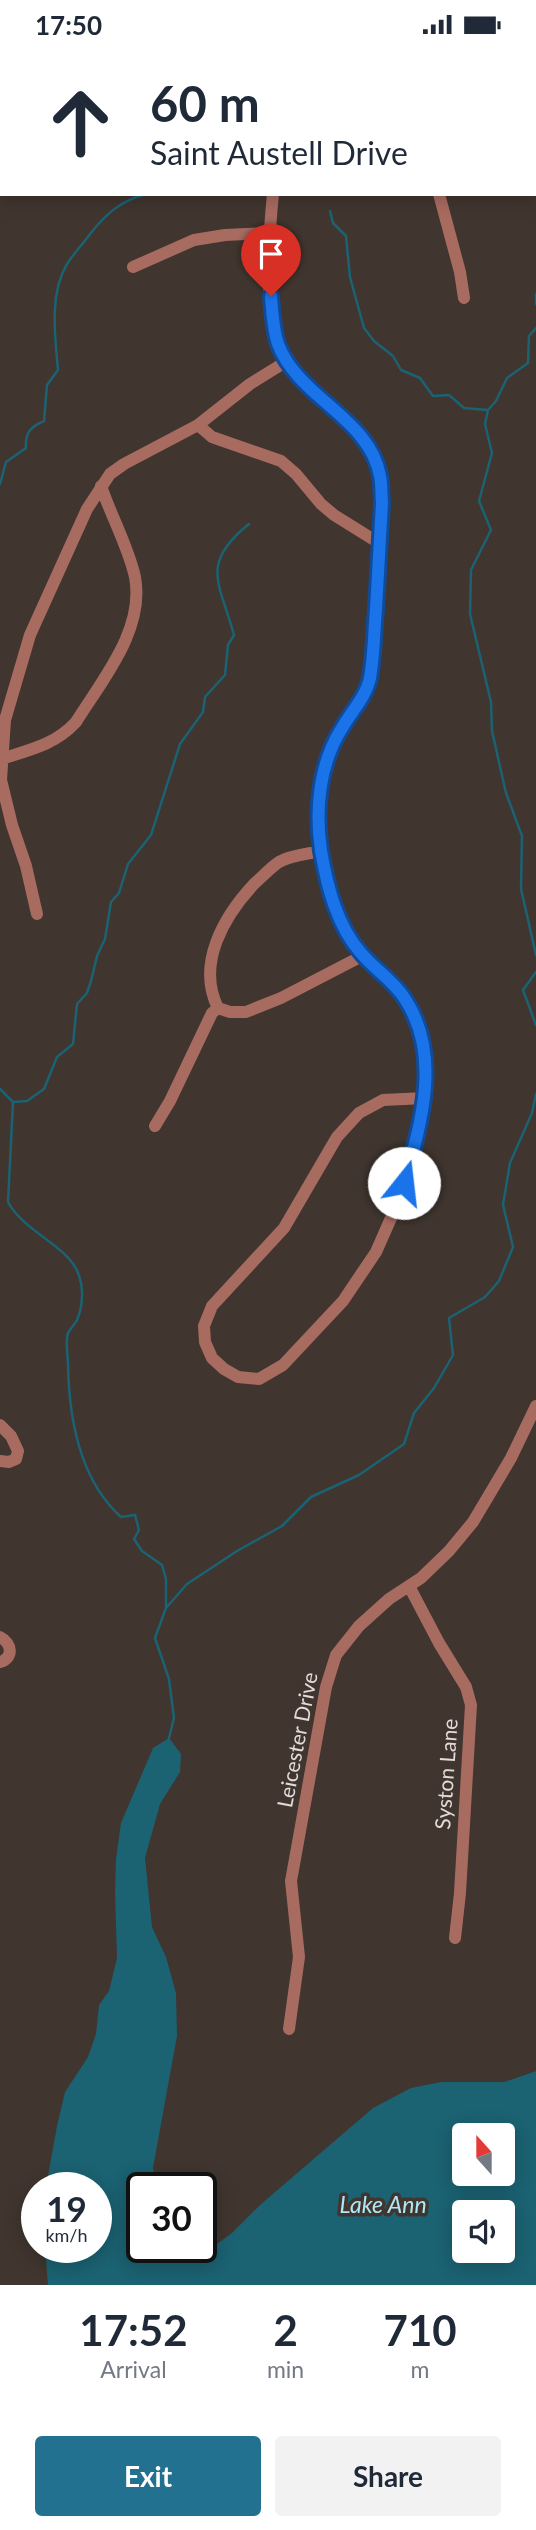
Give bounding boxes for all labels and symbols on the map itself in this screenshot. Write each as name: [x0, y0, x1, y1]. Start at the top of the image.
pin: [241, 224, 301, 296]
position arrow: [367, 1146, 441, 1220]
street label: Leicester Drive: [271, 1670, 322, 1810]
street label: Syston Lane: [429, 1718, 462, 1830]
north arrow: [452, 2123, 514, 2186]
speed limit sign: 30: [126, 2172, 217, 2263]
water label: Lake Ann: [339, 2190, 427, 2218]

